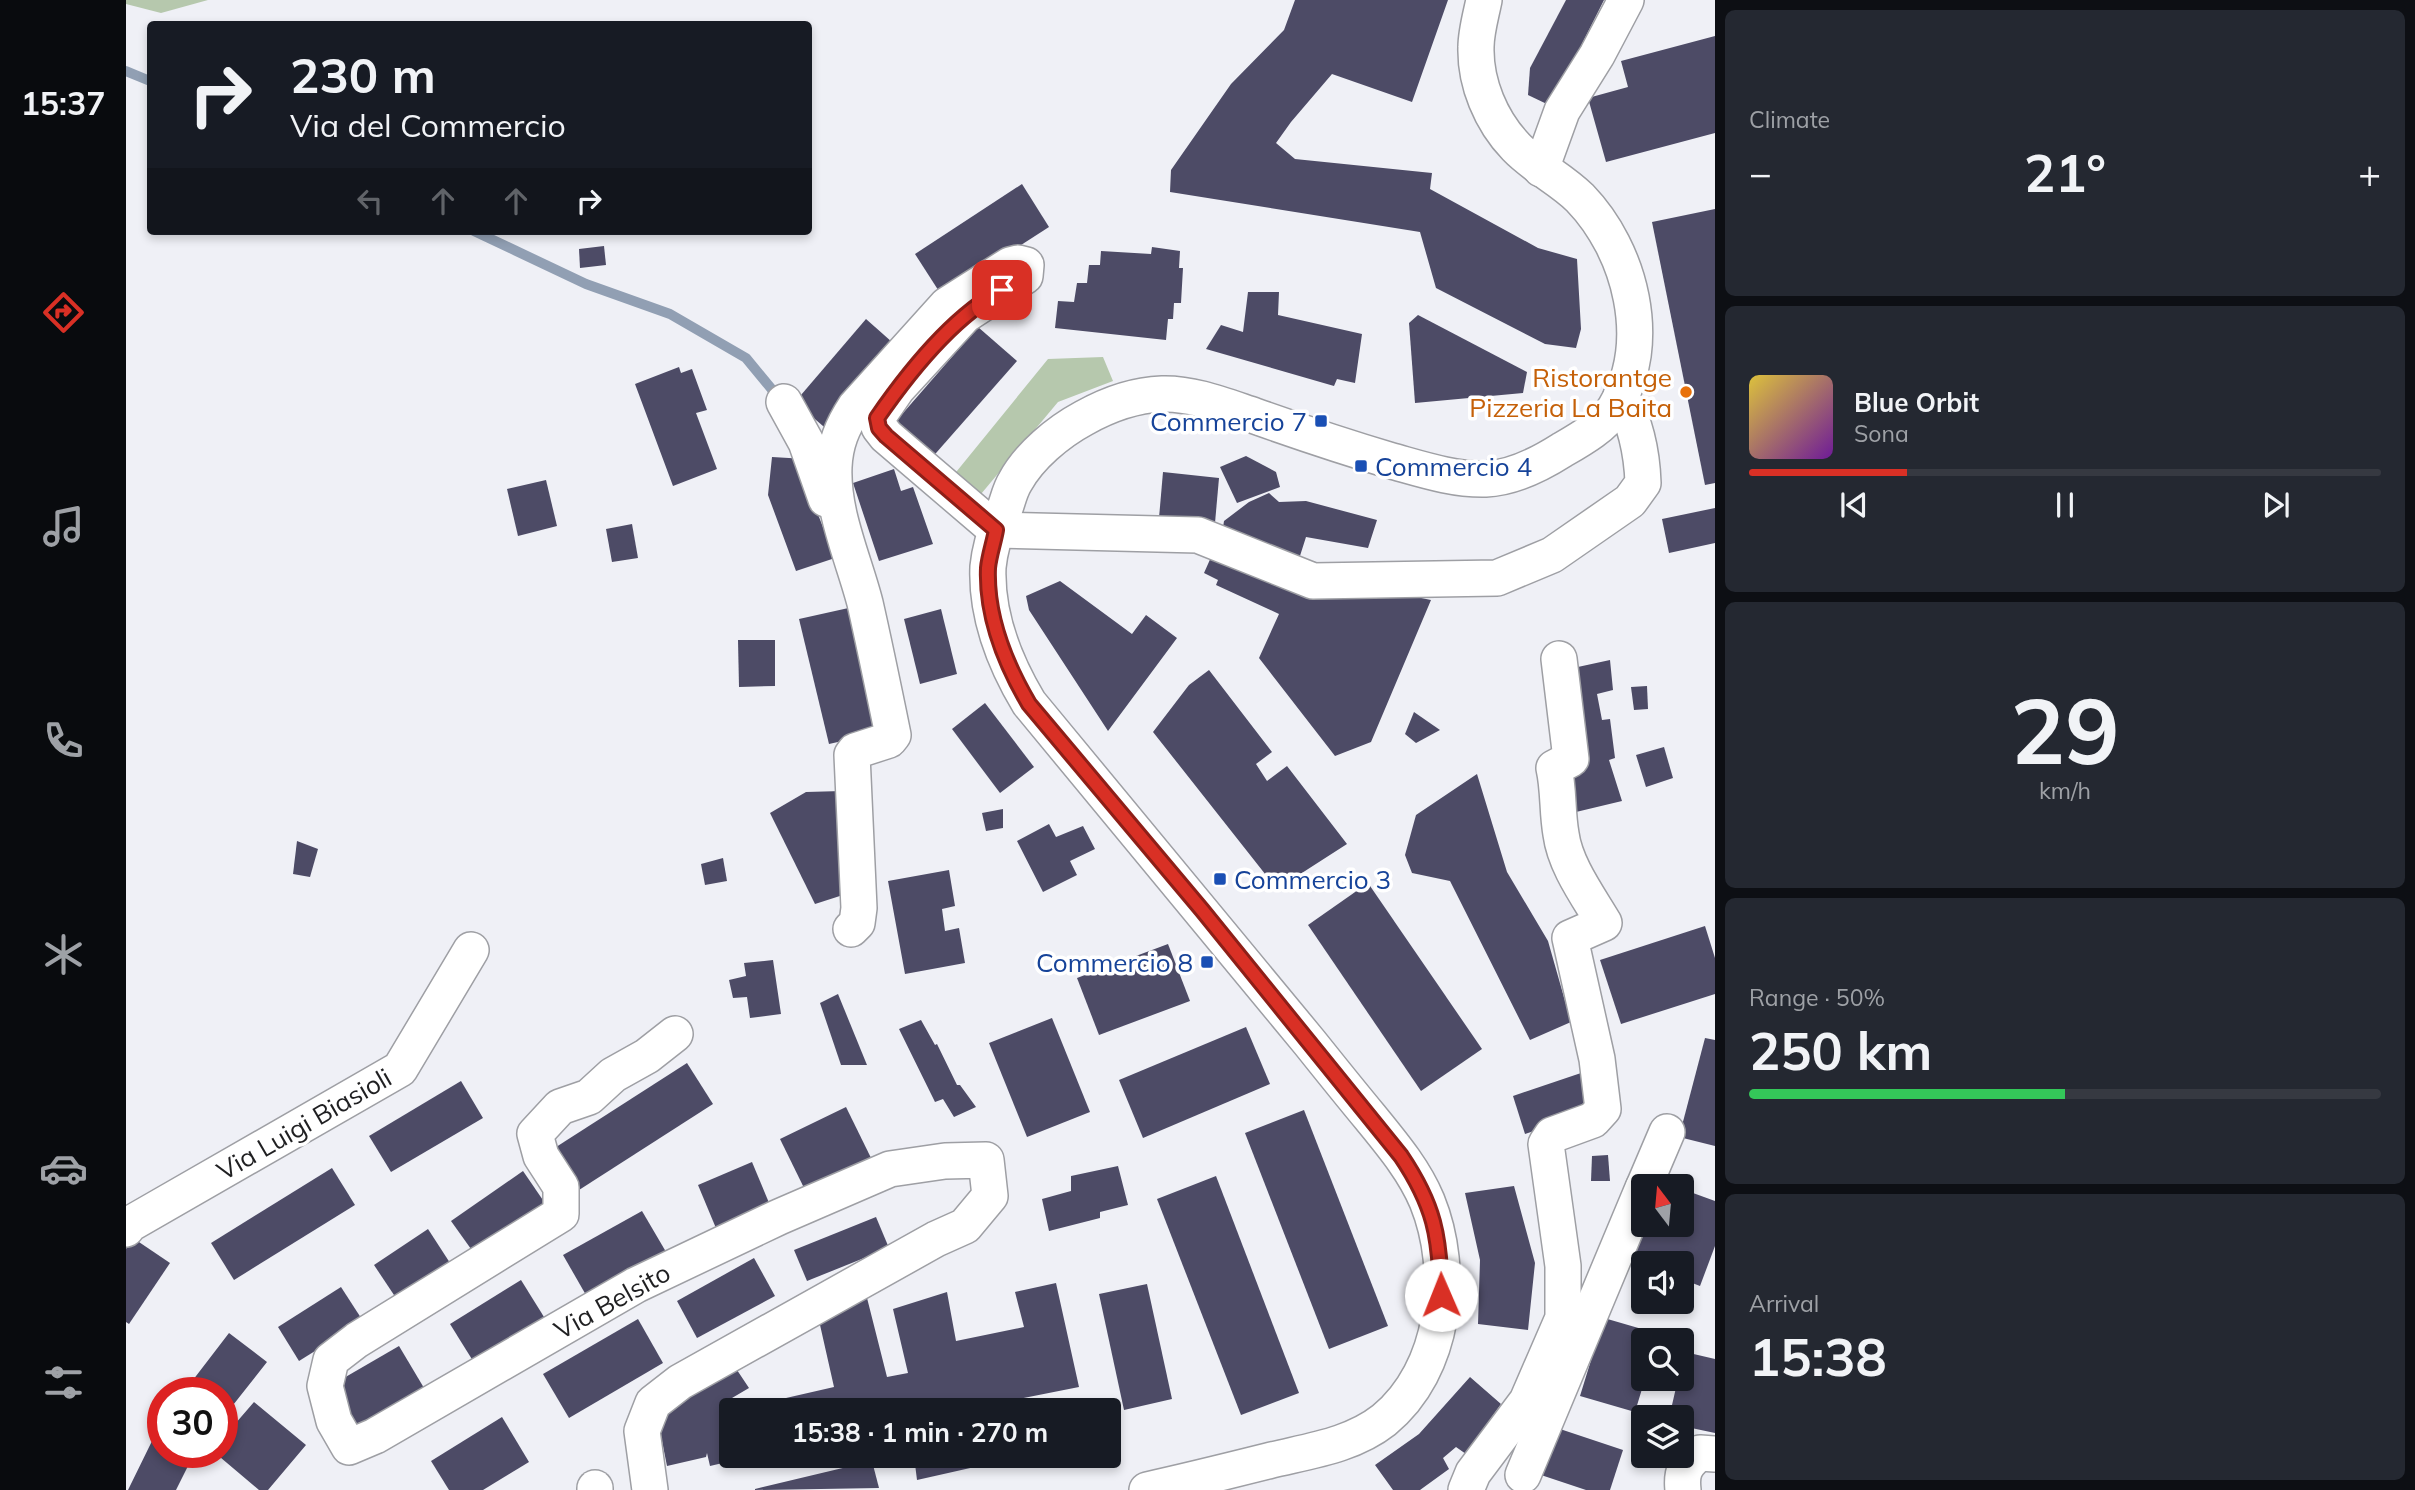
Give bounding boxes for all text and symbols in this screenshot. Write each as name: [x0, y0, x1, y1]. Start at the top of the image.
text: 230 m: [290, 44, 436, 105]
icon: right: [175, 49, 266, 140]
text: 15:37: [21, 83, 105, 123]
text: Via del Commercio: [290, 105, 566, 145]
text: Climate: [1749, 105, 1830, 134]
text: 21°: [2024, 140, 2106, 205]
text: −: [1749, 149, 1772, 197]
text: +: [2358, 149, 2381, 197]
icon: left: [351, 182, 389, 220]
icon: ahead: [424, 182, 462, 220]
icon: ahead: [497, 182, 535, 220]
icon: right: [570, 182, 608, 220]
pin: [972, 260, 1032, 320]
icon: arrive: [983, 271, 1021, 309]
icon: directions: [39, 288, 88, 337]
place label: Ristorantge Pizzeria La Baita: [1469, 361, 1672, 424]
marker: Ristorantge Pizzeria La Baita: [1678, 384, 1694, 400]
text: Blue Orbit: [1854, 386, 1979, 419]
place label: Commercio 7: [1150, 405, 1307, 438]
marker: Commercio 7: [1313, 413, 1329, 429]
text: Sona: [1854, 419, 1909, 448]
place label: Commercio 4: [1375, 450, 1532, 483]
marker: Commercio 4: [1353, 458, 1369, 474]
icon: previous: [1835, 486, 1873, 524]
icon: pause: [2046, 486, 2084, 524]
icon: next: [2257, 486, 2295, 524]
icon: music: [39, 502, 88, 551]
text: 29: [2010, 673, 2120, 787]
icon: phone: [39, 716, 88, 765]
text: km/h: [2039, 776, 2091, 805]
place label: Commercio 3: [1234, 863, 1391, 896]
marker: Commercio 3: [1212, 871, 1228, 887]
icon: climate: [39, 930, 88, 979]
place label: Commercio 8: [1036, 946, 1193, 979]
marker: Commercio 8: [1199, 954, 1215, 970]
text: Range · 50%: [1749, 983, 1885, 1012]
text: 250 km: [1749, 1018, 1932, 1083]
street label: Via Luigi Biasioli: [211, 1061, 397, 1187]
icon: car: [39, 1144, 88, 1193]
north arrow: [1631, 1174, 1694, 1237]
map controls: [1631, 1174, 1694, 1468]
button: sound: [1631, 1251, 1694, 1314]
street label: Via Belsito: [548, 1256, 676, 1346]
position arrow: [1404, 1258, 1478, 1332]
text: Arrival: [1749, 1289, 1819, 1318]
text: 15:38: [1749, 1324, 1887, 1389]
button: search: [1631, 1328, 1694, 1391]
icon: filters: [39, 1358, 88, 1407]
speed limit sign: 30: [147, 1377, 238, 1468]
button: layers: [1631, 1405, 1694, 1468]
text: 15:38 · 1 min · 270 m: [792, 1416, 1048, 1449]

